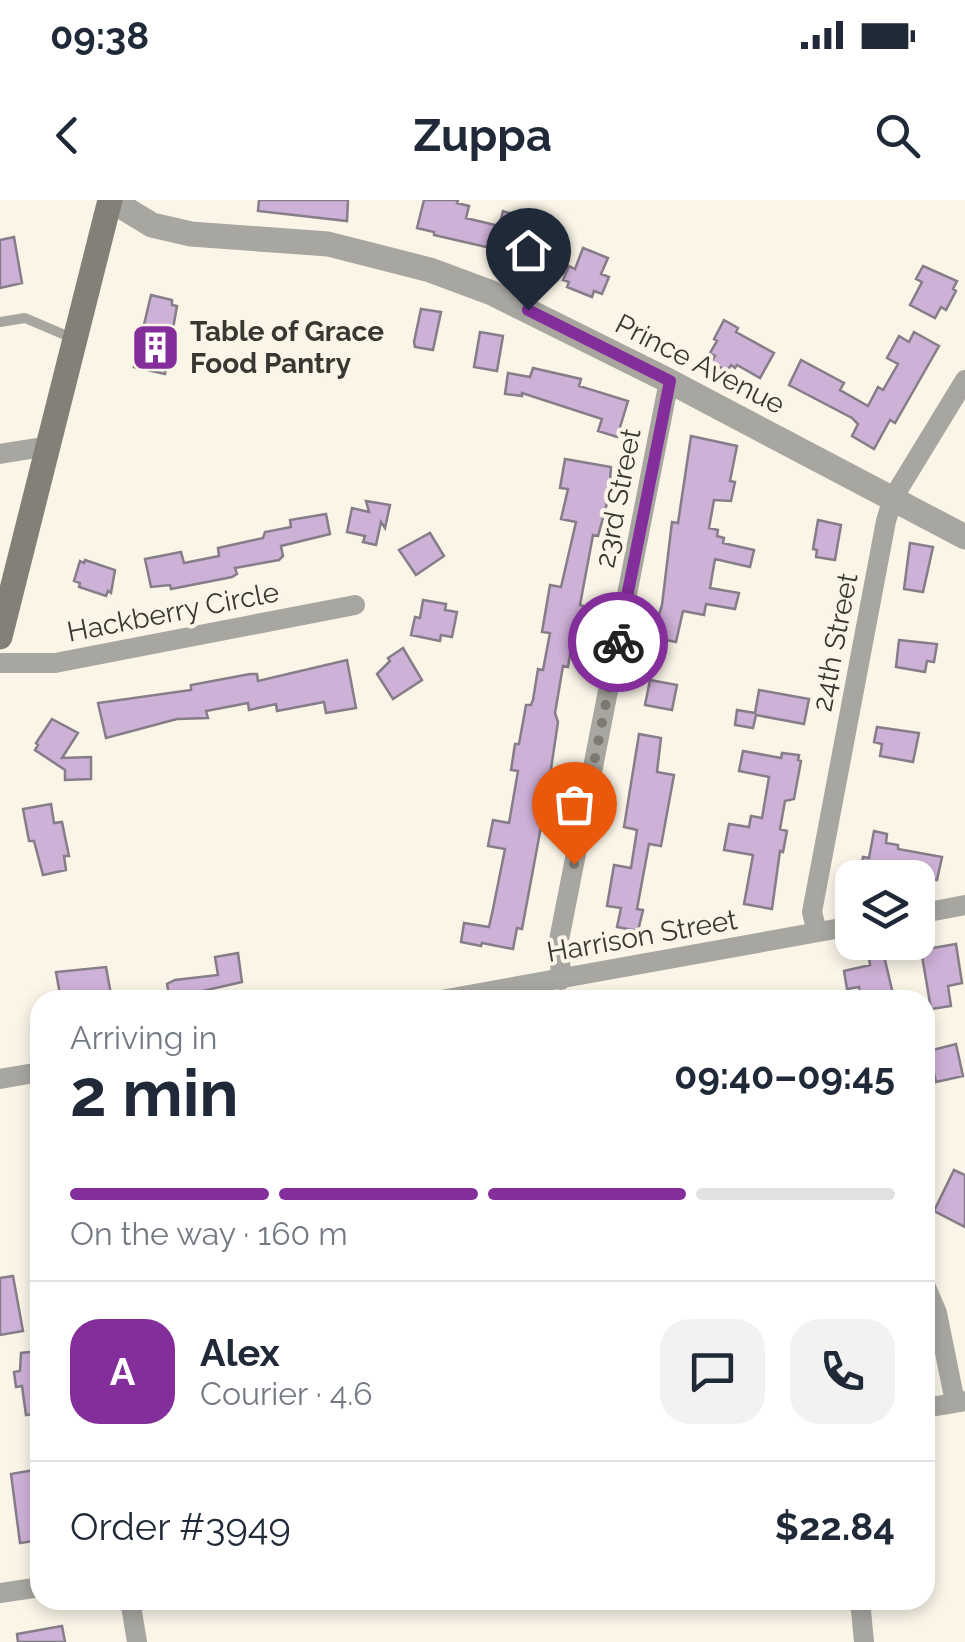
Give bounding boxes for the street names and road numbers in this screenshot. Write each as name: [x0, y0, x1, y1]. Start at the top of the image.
street label: Prince Avenue: [610, 307, 790, 421]
street label: 23rd Street: [588, 425, 648, 570]
street label: 24th Street: [805, 569, 865, 714]
street label: Hackberry Circle: [64, 575, 282, 649]
street label: Harrison Street: [544, 903, 740, 969]

